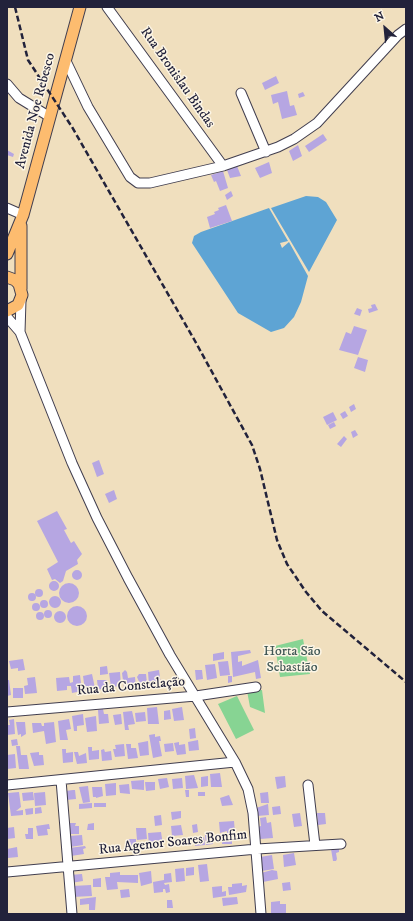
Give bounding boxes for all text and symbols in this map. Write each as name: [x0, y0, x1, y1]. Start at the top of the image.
north arrow: [365, 8, 405, 48]
text: N: [372, 9, 387, 26]
street label: Rua Bronislau Bindas: [136, 25, 218, 131]
street label: Avenida Noe Rebesco: [12, 51, 60, 171]
park label: Horta São Sebastião: [263, 644, 321, 676]
street label: Rua da Constelação: [76, 674, 186, 700]
street label: Rua Agenor Soares Bonfim: [98, 827, 248, 859]

